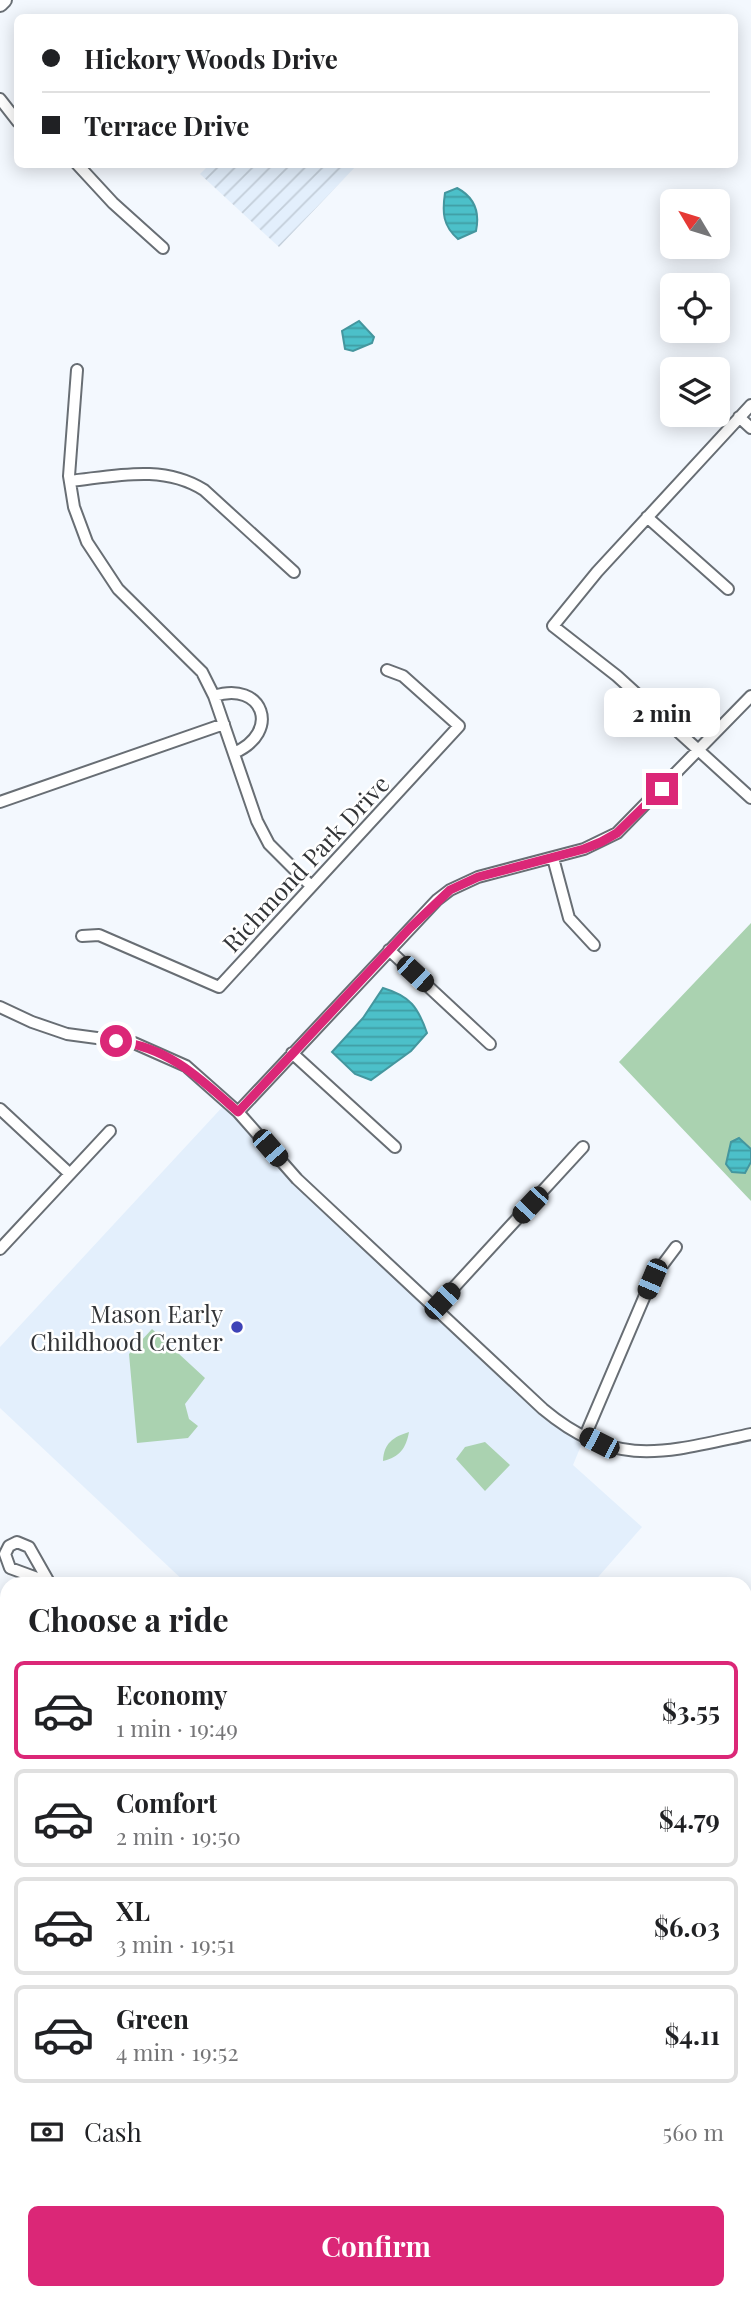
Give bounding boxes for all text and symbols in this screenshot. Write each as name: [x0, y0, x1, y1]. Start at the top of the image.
text: Hickory Woods Drive: [84, 41, 338, 76]
text: Terrace Drive: [84, 108, 249, 143]
north arrow: [660, 189, 730, 259]
map controls: [660, 189, 730, 427]
button: locate: [660, 273, 730, 343]
button: layers: [660, 357, 730, 427]
callout: 2 min: [604, 688, 720, 736]
text: 2 min: [632, 697, 692, 728]
street label: Richmond Park Drive: [215, 768, 395, 958]
route end: [646, 773, 678, 805]
car: [393, 952, 438, 996]
route start: [100, 1025, 132, 1057]
car: [249, 1125, 292, 1171]
car: [508, 1182, 553, 1228]
car: [635, 1256, 670, 1302]
car: [420, 1278, 465, 1324]
place label: Mason Early Childhood Center: [30, 1297, 223, 1357]
marker: Mason Early Childhood Center: [229, 1319, 245, 1335]
car: [576, 1424, 623, 1462]
text: Choose a ride: [28, 1597, 229, 1640]
text: Economy: [116, 1677, 227, 1712]
icon: car: [32, 1679, 95, 1742]
text: $3.55: [662, 1693, 720, 1728]
text: 1 min · 19:49: [116, 1712, 238, 1743]
text: Comfort: [116, 1785, 217, 1820]
icon: car: [32, 1787, 95, 1850]
text: $4.79: [659, 1801, 720, 1836]
text: 2 min · 19:50: [116, 1820, 241, 1851]
text: XL: [116, 1893, 150, 1928]
icon: car: [32, 1895, 95, 1958]
text: $6.03: [654, 1909, 720, 1944]
text: 3 min · 19:51: [116, 1928, 235, 1959]
text: Green: [116, 2001, 189, 2036]
icon: car: [32, 2003, 95, 2066]
text: $4.11: [664, 2017, 720, 2052]
text: 4 min · 19:52: [116, 2036, 238, 2067]
icon: cash: [28, 2113, 66, 2151]
text: Cash: [84, 2114, 142, 2149]
text: 560 m: [663, 2116, 724, 2147]
button: Confirm: [28, 2206, 724, 2286]

